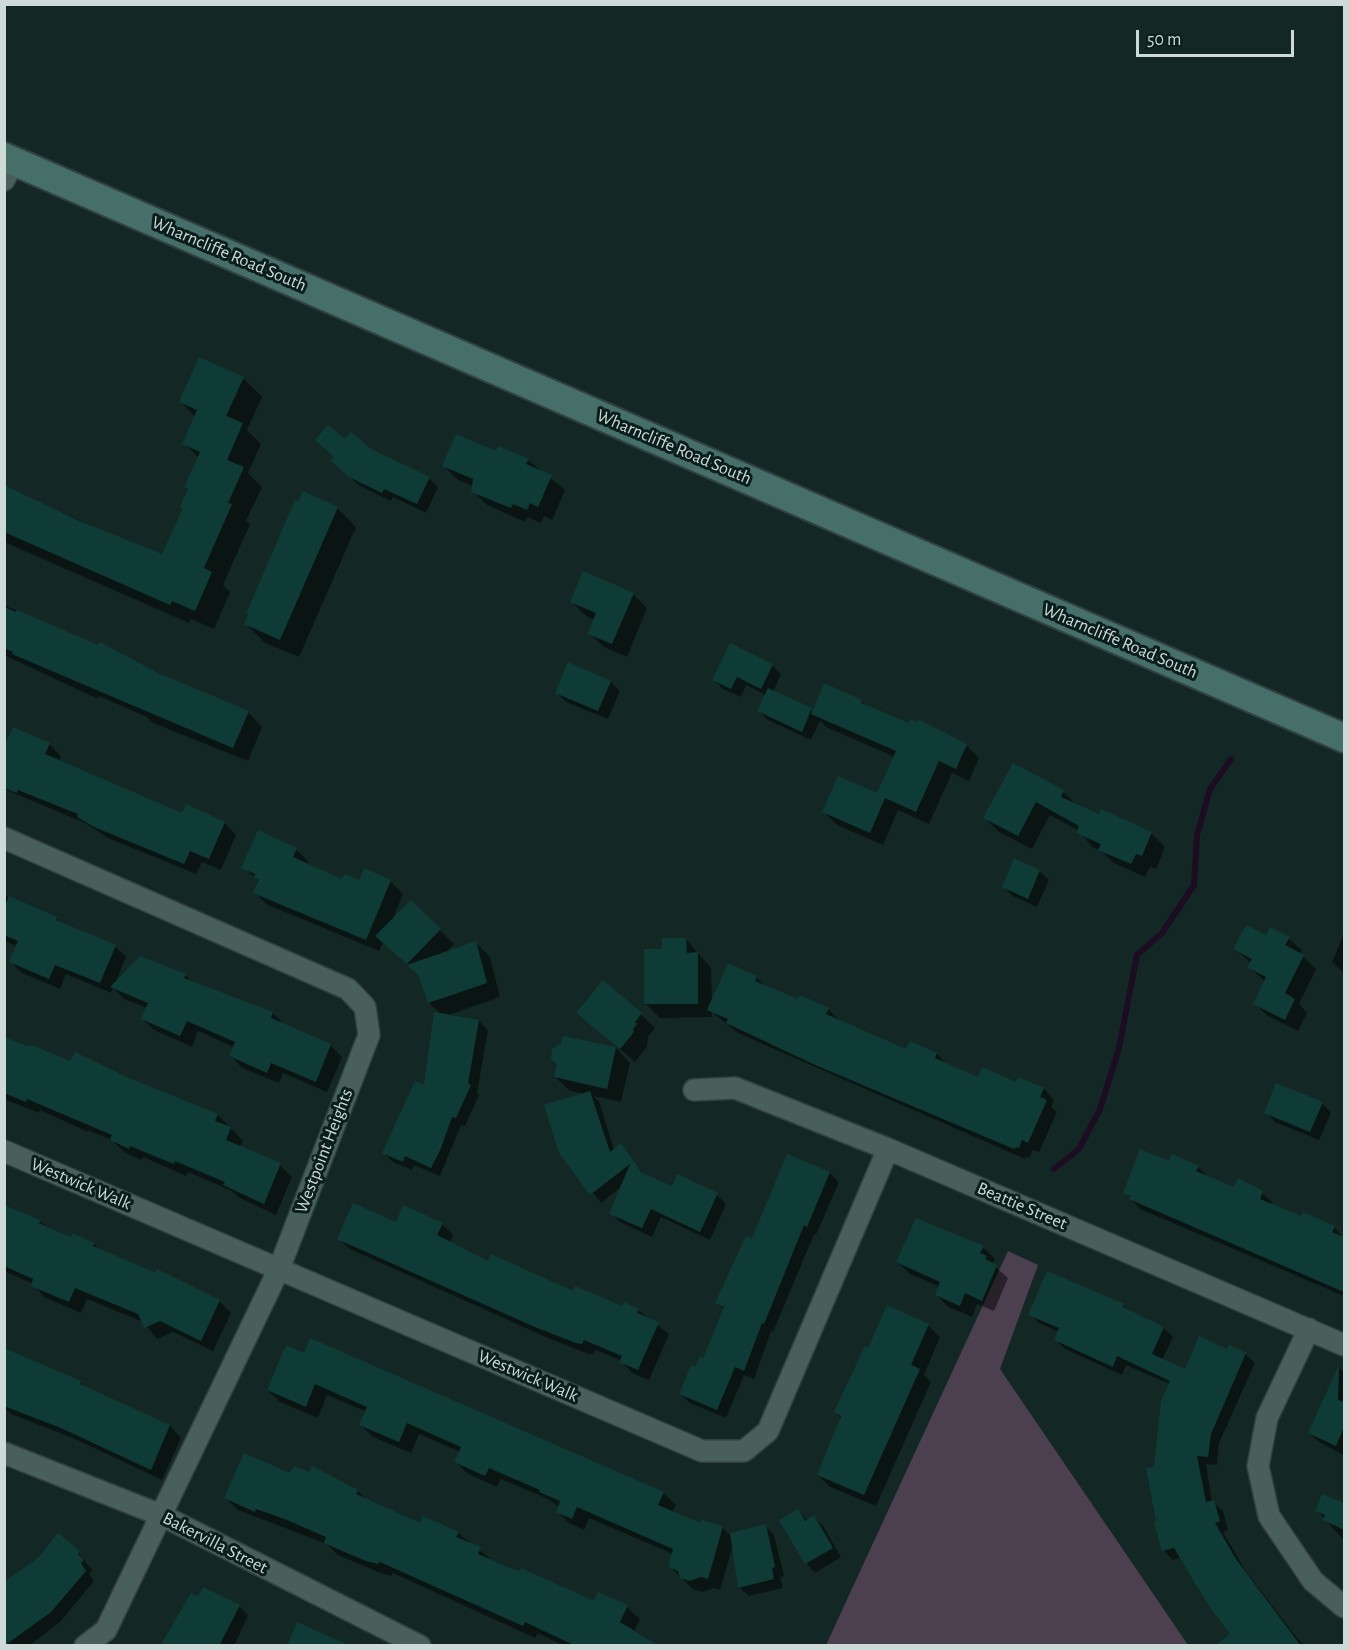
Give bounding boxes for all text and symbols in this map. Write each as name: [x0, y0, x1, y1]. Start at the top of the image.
scale bar: [1139, 18, 1296, 56]
text: 50 m: [1147, 31, 1181, 49]
street label: Wharncliffe Road South: [148, 212, 310, 296]
street label: Wharncliffe Road South: [593, 405, 755, 489]
street label: Wharncliffe Road South: [1039, 599, 1201, 683]
street label: Westpoint Heights: [290, 1086, 358, 1216]
street label: Westwick Walk: [28, 1153, 134, 1215]
street label: Beattie Street: [974, 1177, 1070, 1235]
street label: Westwick Walk: [475, 1345, 581, 1407]
street label: Bakervilla Street: [159, 1507, 271, 1579]

